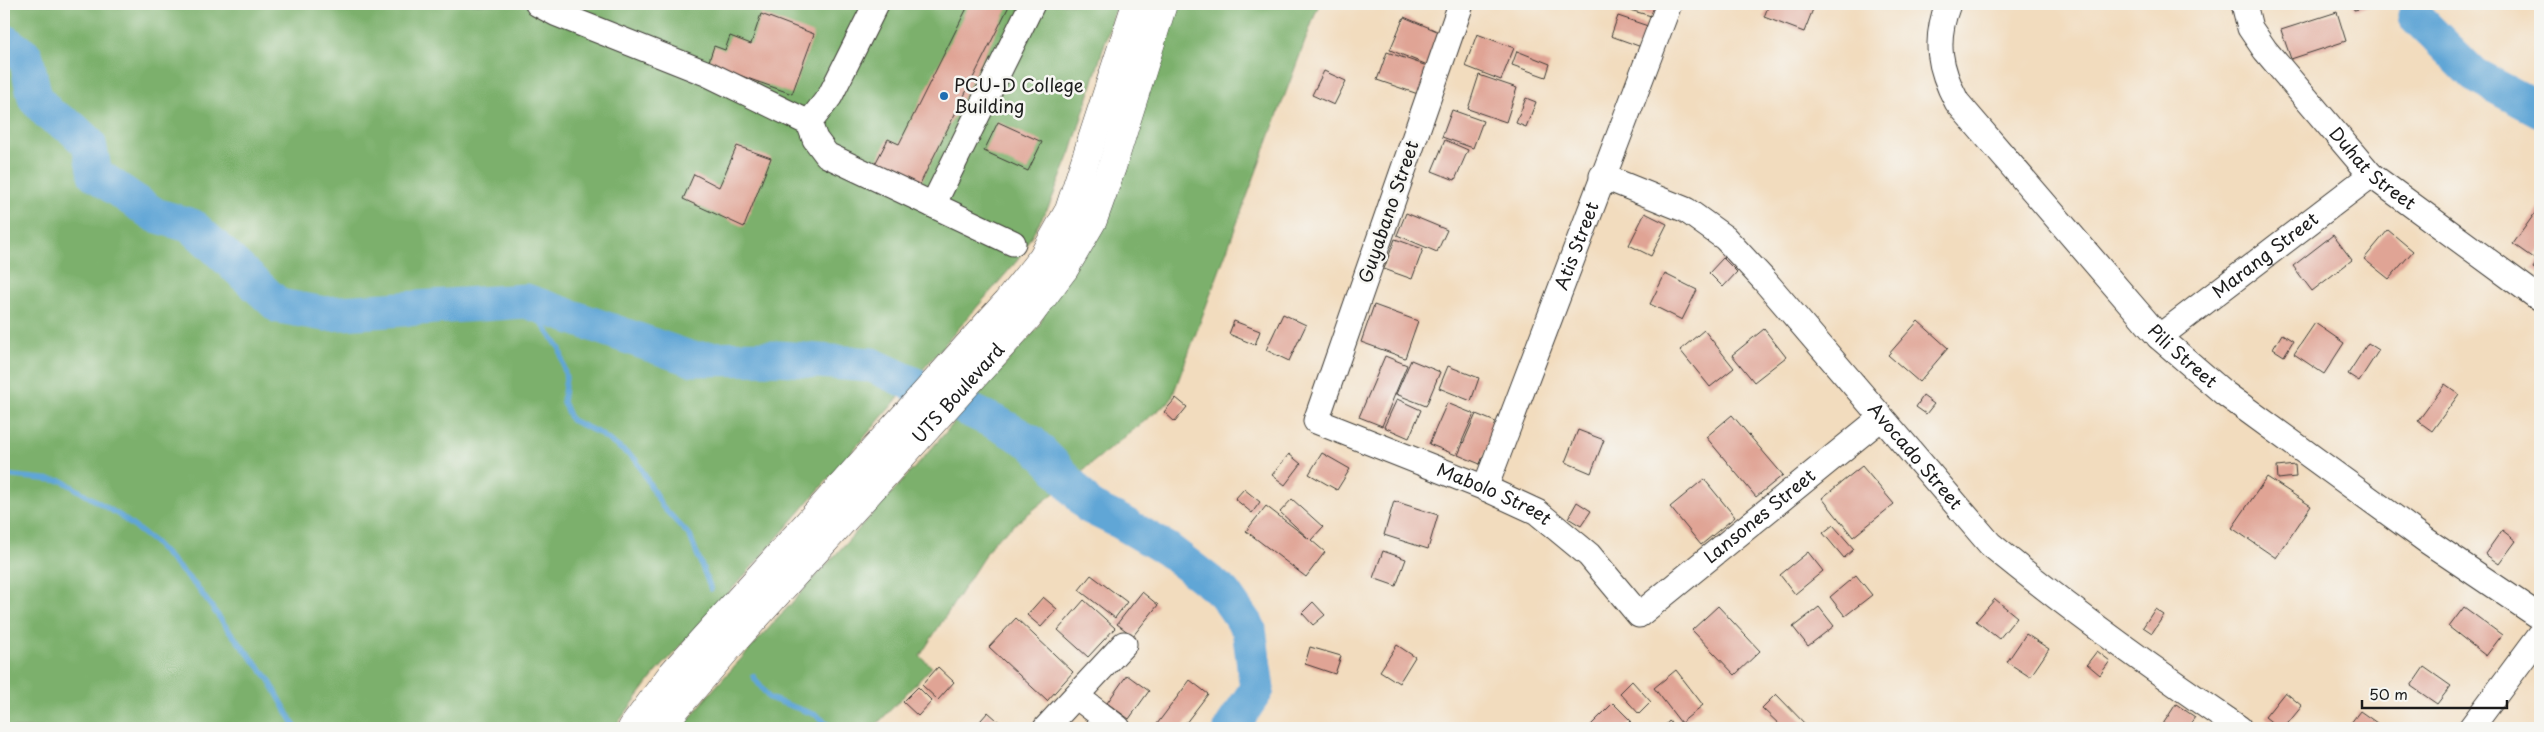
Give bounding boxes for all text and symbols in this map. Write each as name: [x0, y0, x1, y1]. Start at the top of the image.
place label: PCU-D College Building: [954, 71, 1084, 119]
marker: PCU-D College Building: [938, 90, 950, 102]
street label: Duhat Street: [2324, 120, 2422, 216]
street label: Guyabano Street: [1351, 137, 1425, 286]
street label: Atis Street: [1547, 197, 1605, 293]
street label: Marang Street: [2206, 205, 2323, 304]
street label: Pili Street: [2142, 318, 2224, 394]
street label: UTS Boulevard: [905, 337, 1010, 449]
street label: Avocado Street: [1862, 396, 1970, 515]
street label: Mabolo Street: [1433, 455, 1558, 531]
street label: Lansones Street: [1697, 462, 1821, 569]
scale bar: [2362, 677, 2506, 709]
text: 50 m: [2369, 682, 2408, 705]

